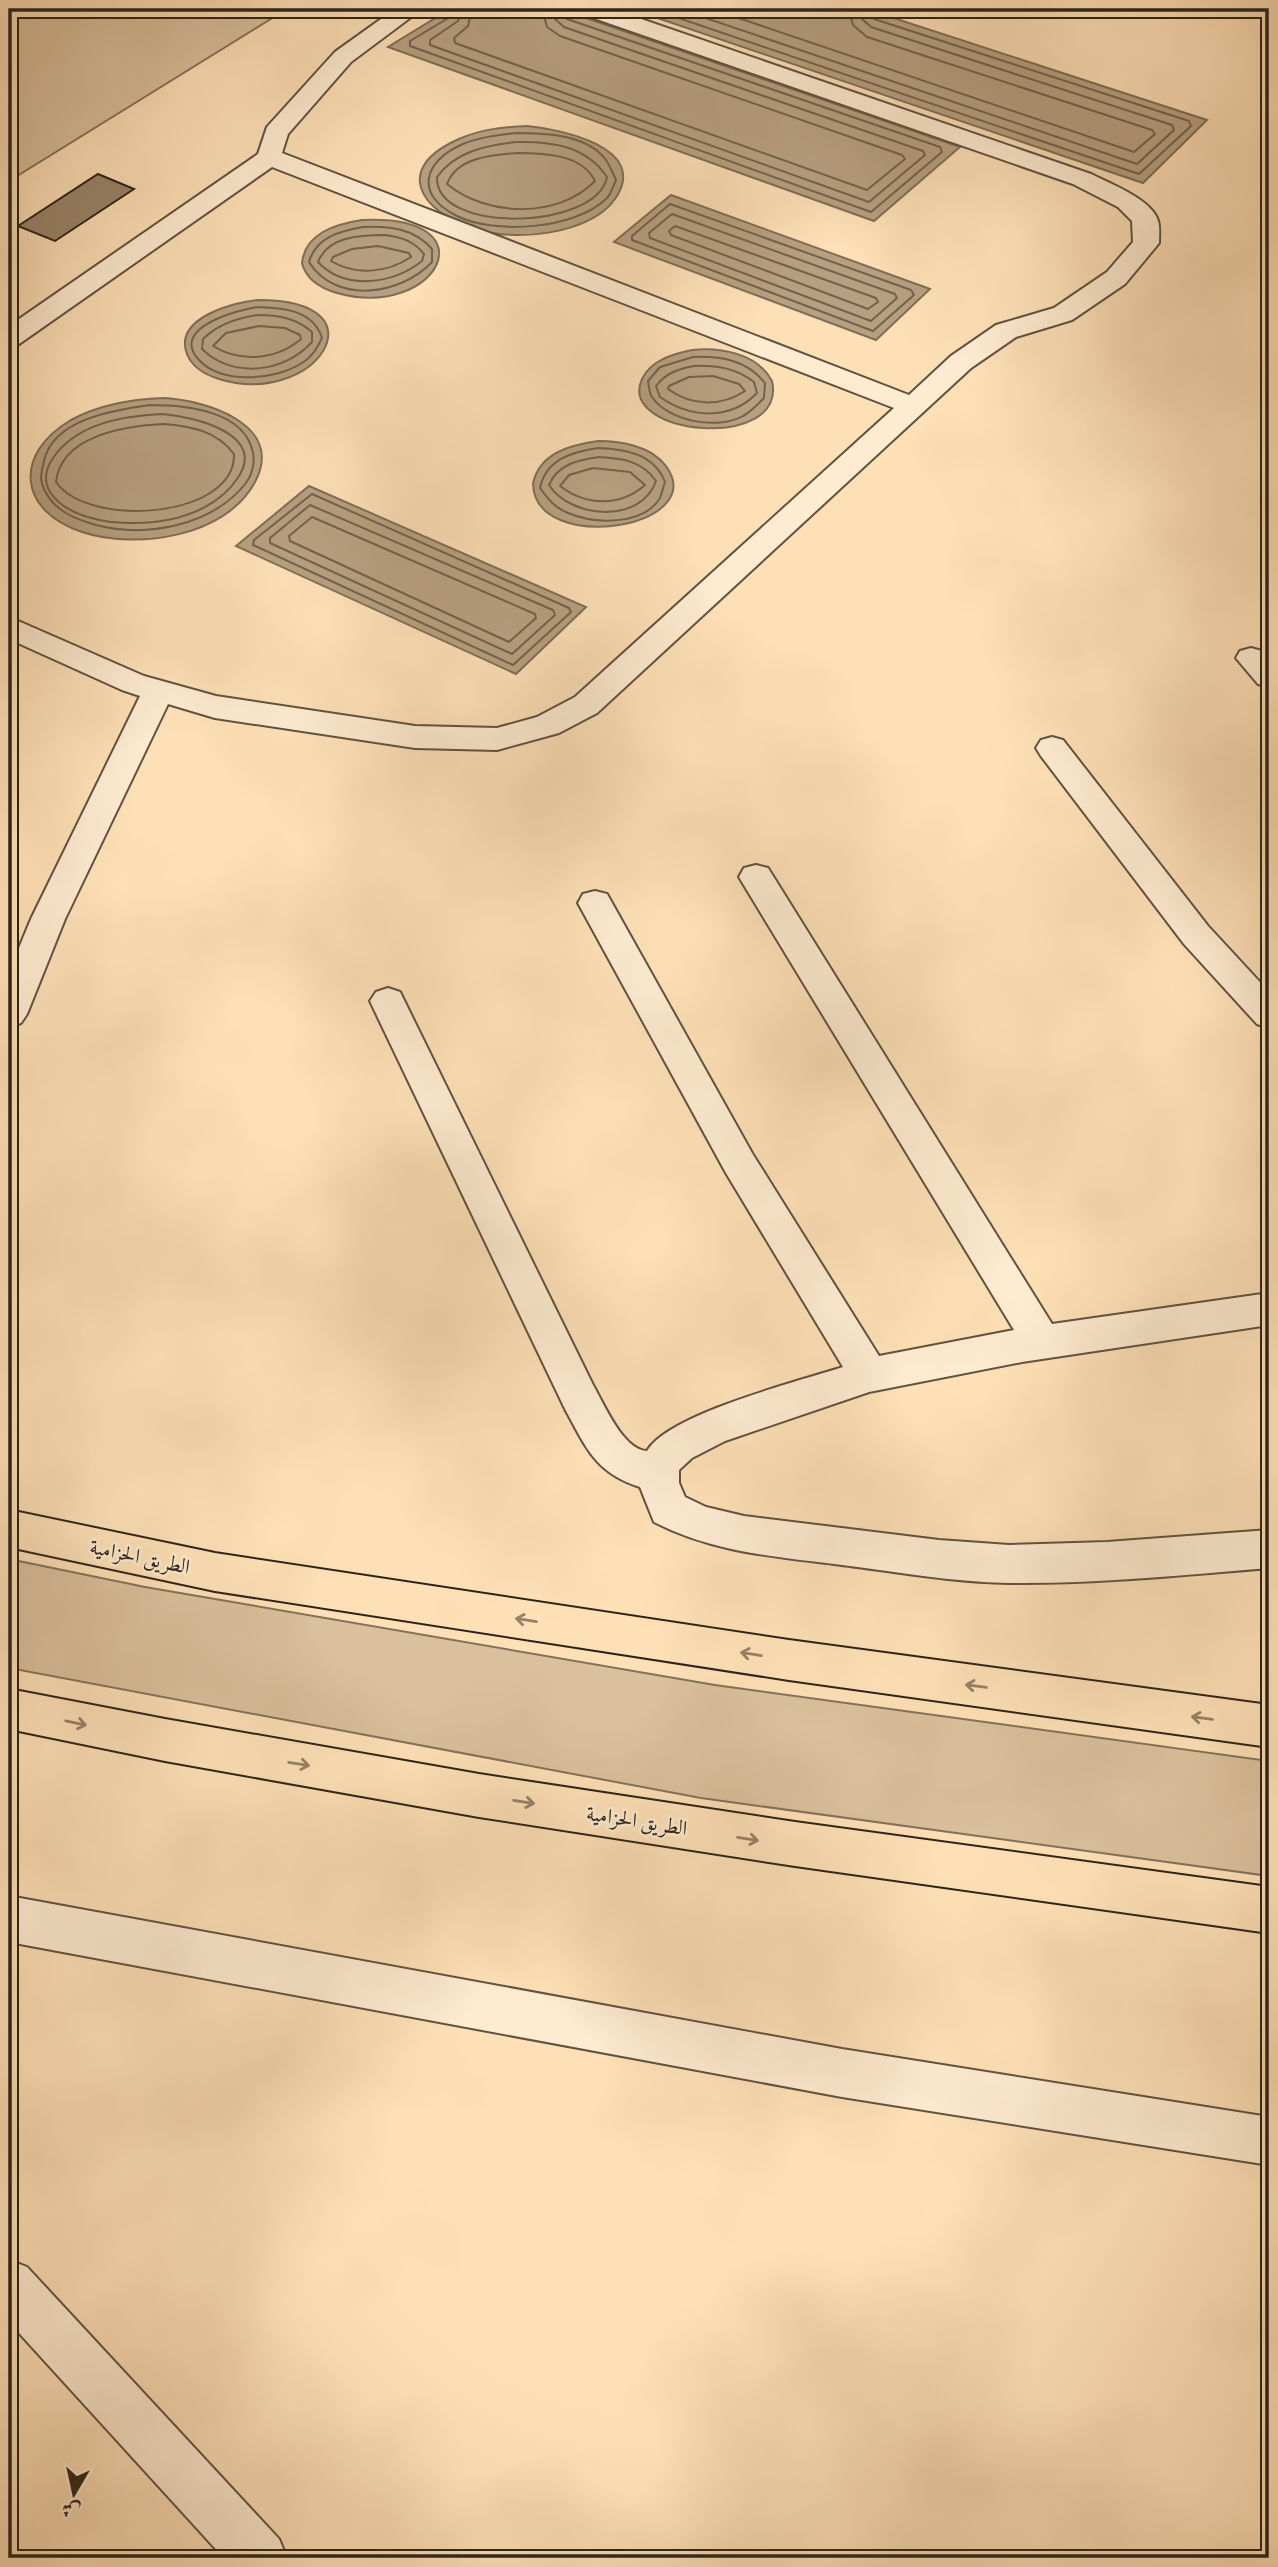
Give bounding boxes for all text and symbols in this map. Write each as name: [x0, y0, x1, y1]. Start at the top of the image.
street label: الطريق الحزامية: [87, 1530, 193, 1582]
one-way arrow: [515, 1613, 538, 1626]
one-way arrow: [740, 1647, 763, 1660]
one-way arrow: [965, 1679, 988, 1692]
one-way arrow: [1191, 1711, 1213, 1724]
one-way arrow: [64, 1717, 87, 1731]
one-way arrow: [287, 1758, 310, 1771]
one-way arrow: [512, 1796, 535, 1809]
street label: الطريق الحزامية: [584, 1797, 690, 1843]
one-way arrow: [736, 1833, 759, 1846]
north arrow: [38, 2458, 108, 2528]
text: ش: [60, 2495, 83, 2526]

